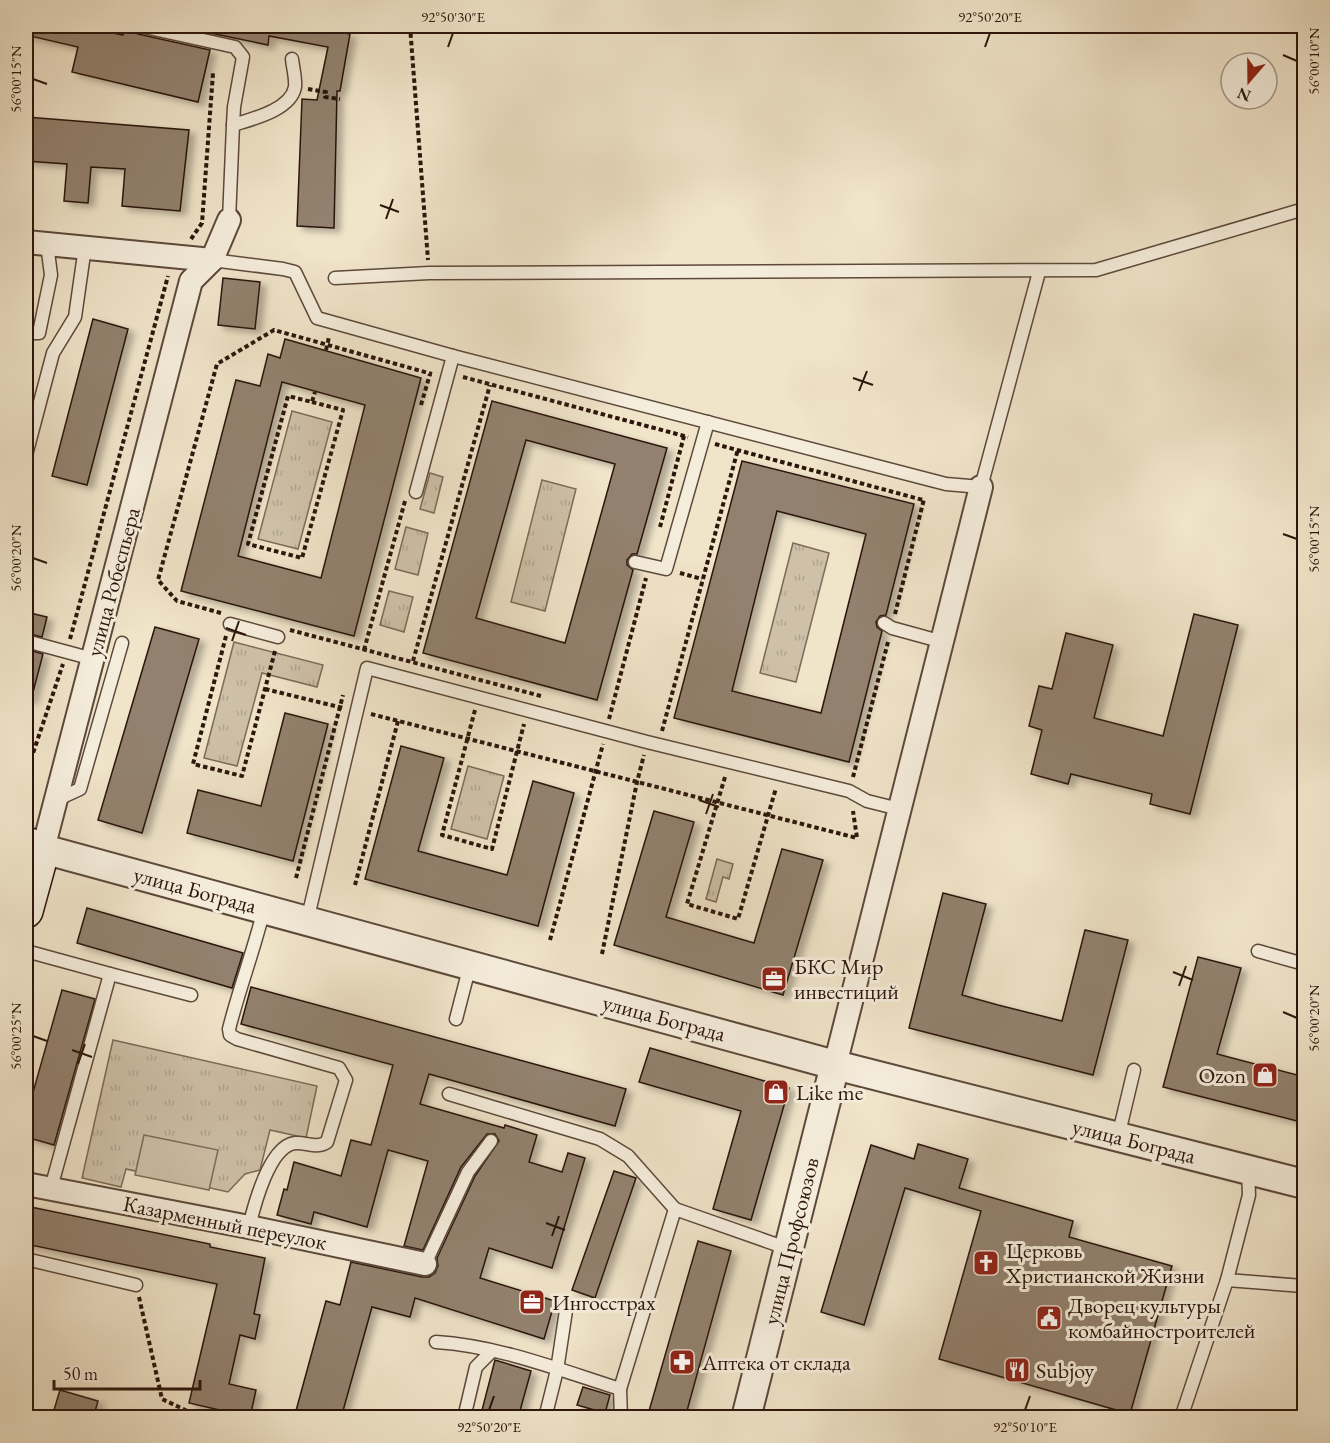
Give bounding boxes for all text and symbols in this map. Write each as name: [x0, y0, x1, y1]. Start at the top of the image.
text: 92°50'30"E: [421, 7, 486, 26]
text: 92°50'20"E: [958, 7, 1023, 26]
text: 56°00'10"N: [1304, 27, 1323, 95]
text: 56°00'15"N: [6, 45, 25, 113]
north arrow: [1219, 51, 1279, 111]
text: N: [1234, 83, 1254, 107]
street label: улица Робеспьера: [79, 504, 147, 660]
text: 56°00'15"N: [1304, 505, 1323, 573]
text: 56°00'20"N: [6, 524, 25, 592]
street label: улица Бограда: [130, 860, 260, 920]
place label: БКС Мир инвестиций: [794, 952, 899, 1006]
office icon: БКС Мир инвестиций: [759, 964, 789, 994]
text: 56°00'20"N: [1304, 984, 1323, 1052]
street label: улица Бограда: [599, 988, 729, 1048]
text: 56°00'25"N: [6, 1002, 25, 1070]
shop icon: Ozon: [1250, 1060, 1280, 1090]
place label: Ozon: [1198, 1061, 1246, 1090]
shop icon: Like me: [761, 1077, 791, 1107]
place label: Like me: [796, 1078, 864, 1107]
street label: улица Бограда: [1069, 1112, 1199, 1170]
street label: улица Профсоюзов: [756, 1154, 826, 1328]
street label: Казарменный переулок: [121, 1189, 330, 1257]
place label: Церковь Христианской Жизни: [1005, 1236, 1205, 1290]
church icon: Церковь Христианской Жизни: [971, 1248, 1001, 1278]
office icon: Ингосстрах: [517, 1287, 547, 1317]
place label: Ингосстрах: [552, 1288, 656, 1317]
place label: Дворец культуры комбайностроителей: [1068, 1291, 1256, 1345]
public building icon: Дворец культуры комбайностроителей: [1034, 1303, 1064, 1333]
pharmacy icon: Аптека от склада: [667, 1347, 697, 1377]
place label: Аптека от склада: [701, 1348, 851, 1377]
scale bar: [54, 1353, 200, 1391]
restaurant icon: Subjoy: [1002, 1355, 1032, 1385]
place label: Subjoy: [1036, 1356, 1094, 1385]
text: 50 m: [63, 1362, 98, 1385]
text: 92°50'20"E: [457, 1417, 522, 1436]
text: 92°50'10"E: [993, 1417, 1058, 1436]

